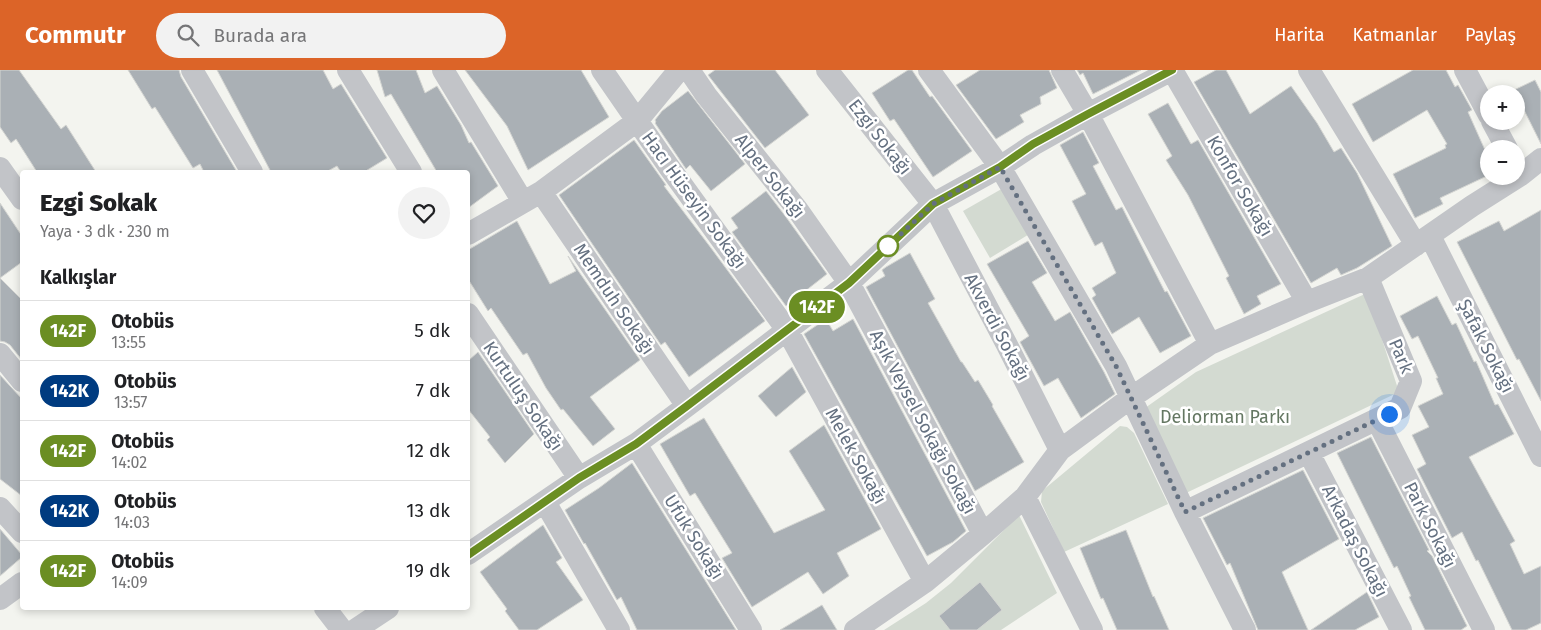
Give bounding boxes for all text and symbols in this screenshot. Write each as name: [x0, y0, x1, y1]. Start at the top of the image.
search box: [156, 13, 506, 58]
text: Commutr: [25, 21, 126, 49]
icon: search: [174, 21, 202, 49]
text: Burada ara: [214, 24, 307, 47]
text: Harita: [1274, 24, 1324, 46]
text: Katmanlar: [1352, 24, 1437, 46]
text: Paylaş: [1465, 24, 1516, 46]
map controls: [1480, 85, 1525, 185]
button: +: [1480, 85, 1525, 130]
street label: Ezgi Sokağı: [844, 95, 916, 179]
street label: Hacı Hüseyin Sokağı: [637, 127, 751, 273]
street label: Alper Sokağı: [730, 129, 810, 223]
street label: Konfor Sokağı: [1202, 132, 1278, 240]
button: −: [1480, 140, 1525, 185]
button: heart: [398, 187, 450, 239]
text: Ezgi Sokak: [40, 189, 157, 217]
text: Yaya · 3 dk · 230 m: [40, 222, 170, 241]
unlabelled marker: [877, 235, 899, 257]
street label: Memduh Sokağı: [569, 239, 659, 359]
text: Kalkışlar: [40, 266, 116, 289]
street label: Akverdi Sokağı: [959, 270, 1035, 384]
line badge: 142F: [782, 291, 852, 323]
street label: Şafak Sokağı: [1453, 295, 1519, 397]
text: 142F: [799, 296, 835, 318]
text: Otobüs: [111, 310, 174, 333]
text: 5 dk: [414, 319, 450, 342]
text: 142F: [50, 320, 86, 342]
street label: Aşık Veysel Sokağı Sokağı: [865, 326, 981, 518]
text: 13:55: [111, 333, 146, 352]
street label: Park: [1384, 335, 1418, 377]
street label: Kurtuluş Sokağı: [478, 337, 568, 455]
text: Otobüs: [114, 370, 176, 393]
text: 7 dk: [415, 379, 450, 402]
text: 142K: [50, 380, 89, 402]
text: 13:57: [114, 393, 147, 412]
your location: [1377, 402, 1402, 427]
street label: Melek Sokağı: [821, 404, 891, 508]
park label: Deliorman Parkı: [1160, 406, 1290, 428]
text: Otobüs: [111, 430, 174, 453]
text: 12 dk: [406, 439, 450, 462]
text: 142F: [50, 440, 86, 462]
text: 14:02: [111, 453, 147, 472]
street label: Park Sokağı: [1399, 478, 1461, 572]
street label: Arkadaş Sokağı: [1317, 481, 1393, 601]
text: Otobüs: [114, 490, 176, 513]
street label: Ufuk Sokağı: [659, 491, 729, 583]
text: 13 dk: [406, 499, 450, 522]
text: 142K: [50, 500, 89, 522]
text: 14:03: [114, 513, 150, 532]
text: Otobüs: [111, 550, 174, 573]
text: 19 dk: [406, 559, 450, 582]
text: 142F: [50, 560, 86, 582]
text: 14:09: [111, 573, 148, 592]

